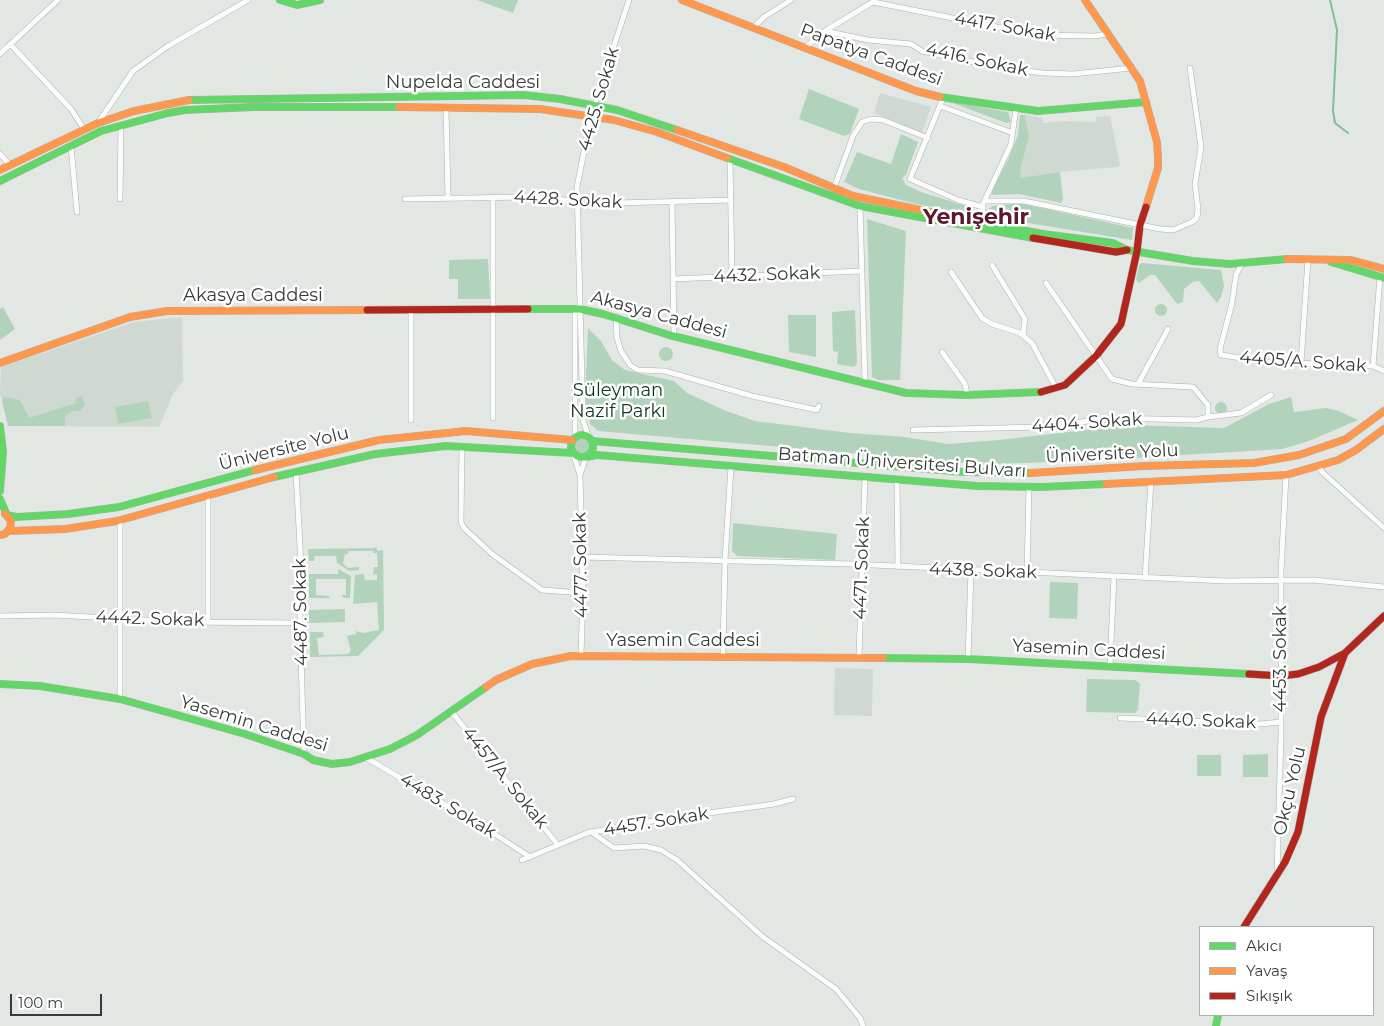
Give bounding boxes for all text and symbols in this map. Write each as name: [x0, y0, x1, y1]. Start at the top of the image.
street label: 4417. Sokak: [953, 7, 1057, 47]
street label: Papatya Caddesi: [797, 19, 945, 91]
street label: 4416. Sokak: [924, 39, 1030, 81]
street label: 4425. Sokak: [574, 45, 624, 153]
street label: Nupelda Caddesi: [386, 72, 540, 94]
street label: 4428. Sokak: [513, 186, 623, 214]
district label: Yenişehir: [923, 205, 1029, 231]
street label: 4432. Sokak: [713, 262, 821, 288]
street label: Akasya Caddesi: [183, 285, 323, 307]
street label: Akasya Caddesi: [589, 286, 729, 344]
street label: 4405/A. Sokak: [1239, 347, 1367, 377]
park label: Süleyman Nazif Parkı: [570, 380, 666, 422]
street label: 4404. Sokak: [1031, 408, 1143, 438]
street label: Üniversite Yolu: [217, 422, 351, 476]
street label: Üniversite Yolu: [1045, 440, 1179, 468]
street label: Batman Üniversitesi Bulvarı: [777, 444, 1027, 482]
street label: 4477. Sokak: [569, 512, 593, 618]
street label: 4471. Sokak: [849, 516, 875, 620]
street label: 4487. Sokak: [289, 558, 313, 666]
street label: 4438. Sokak: [929, 558, 1037, 584]
street label: 4442. Sokak: [95, 606, 205, 632]
street label: 4453. Sokak: [1270, 606, 1292, 712]
street label: Yasemin Caddesi: [606, 630, 760, 652]
street label: Yasemin Caddesi: [1012, 635, 1166, 665]
street label: Yasemin Caddesi: [177, 691, 331, 757]
street label: 4440. Sokak: [1146, 708, 1256, 734]
street label: 4457/A. Sokak: [457, 723, 553, 833]
street label: Okçu Yolu: [1269, 744, 1311, 838]
street label: 4483. Sokak: [396, 769, 500, 843]
street label: 4457. Sokak: [602, 803, 710, 841]
legend: [1199, 926, 1374, 1016]
text: Akıcı: [1246, 936, 1282, 955]
text: Yavaş: [1246, 961, 1287, 980]
scale bar: [12, 984, 105, 1016]
text: Sıkışık: [1246, 986, 1292, 1005]
text: 100 m: [18, 993, 63, 1012]

